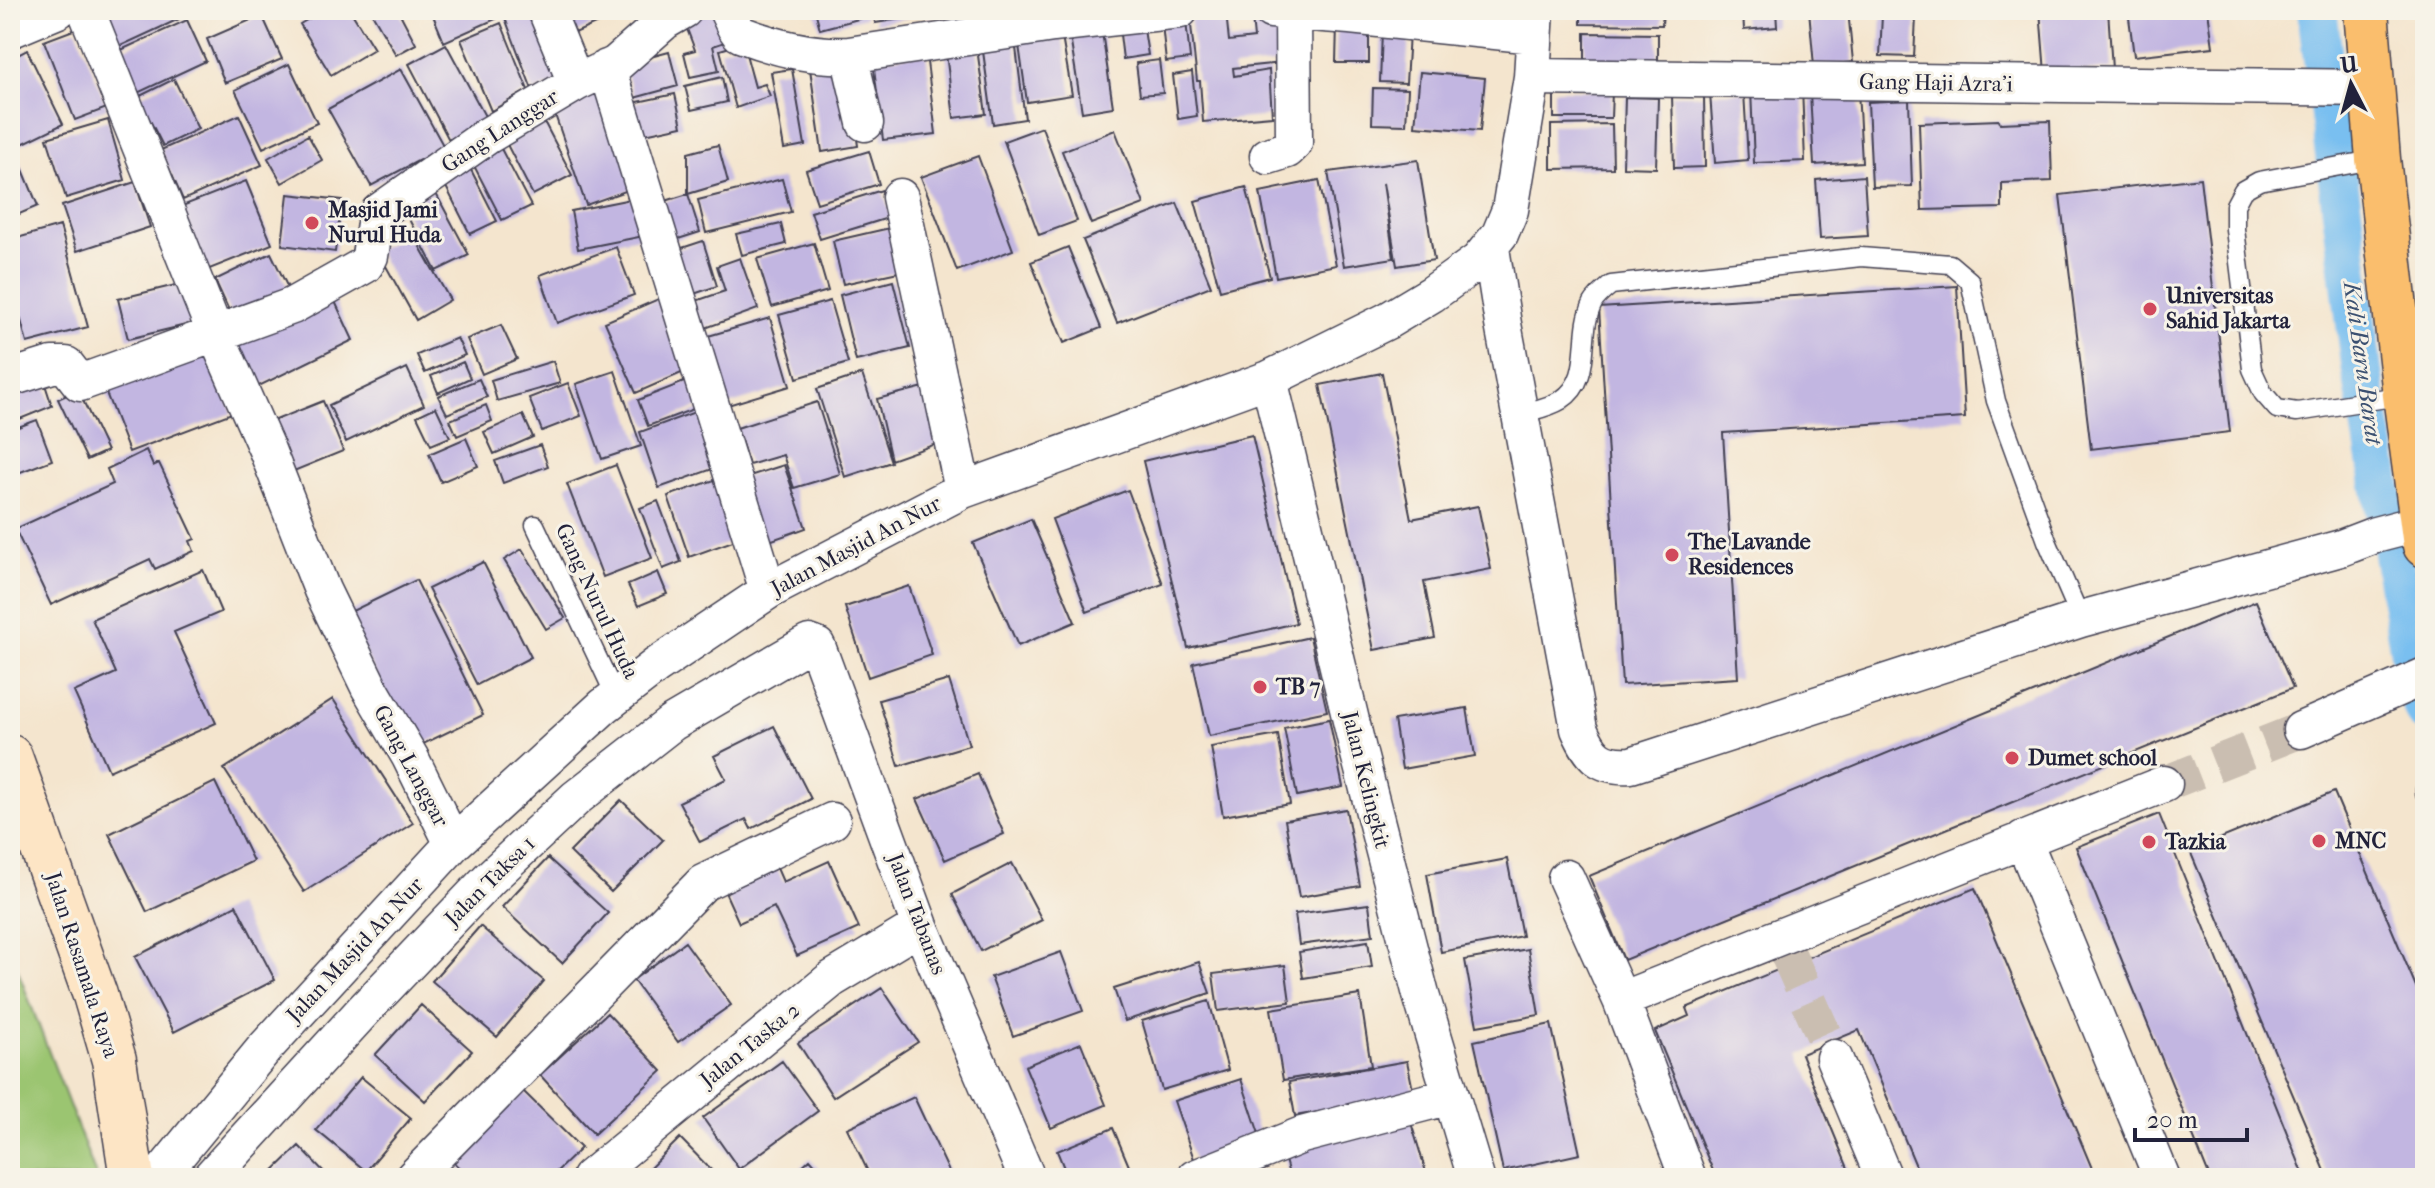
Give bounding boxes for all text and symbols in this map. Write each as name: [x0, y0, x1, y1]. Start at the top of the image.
north arrow: [2311, 44, 2391, 124]
text: U: [2338, 51, 2360, 79]
street label: Gang Haji Azra'i: [1859, 69, 2014, 97]
street label: Gang Langgar: [437, 83, 564, 178]
place label: Masjid Jami Nurul Huda: [327, 197, 442, 248]
marker: Masjid Jami Nurul Huda: [303, 214, 321, 232]
water label: Kali Baru Barat: [2337, 278, 2389, 448]
place label: Universitas Sahid Jakarta: [2165, 283, 2291, 334]
marker: Universitas Sahid Jakarta: [2141, 300, 2159, 318]
street label: Jalan Masjid An Nur: [765, 490, 946, 603]
street label: Gang Nurul Huda: [550, 519, 645, 683]
place label: The Lavande Residences: [1687, 529, 1811, 580]
marker: The Lavande Residences: [1663, 546, 1681, 564]
place label: TB 7: [1275, 674, 1321, 700]
marker: TB 7: [1251, 678, 1269, 696]
street label: Gang Langgar: [368, 701, 454, 832]
street label: Jalan Kelingkit: [1336, 707, 1396, 852]
place label: Dumet school: [2028, 745, 2158, 771]
marker: Dumet school: [2003, 749, 2021, 767]
place label: MNC: [2334, 828, 2387, 854]
place label: Tazkia: [2164, 829, 2227, 855]
street label: Jalan Taksa 1: [438, 830, 541, 933]
marker: MNC: [2310, 832, 2328, 850]
marker: Tazkia: [2140, 833, 2158, 851]
street label: Jalan Tabanas: [881, 848, 952, 978]
street label: Jalan Rasamala Raya: [39, 867, 125, 1062]
street label: Jalan Masjid An Nur: [280, 872, 429, 1029]
street label: Jalan Taska 2: [693, 997, 805, 1094]
scale bar: [2135, 1092, 2247, 1142]
text: 20 m: [2147, 1106, 2198, 1134]

